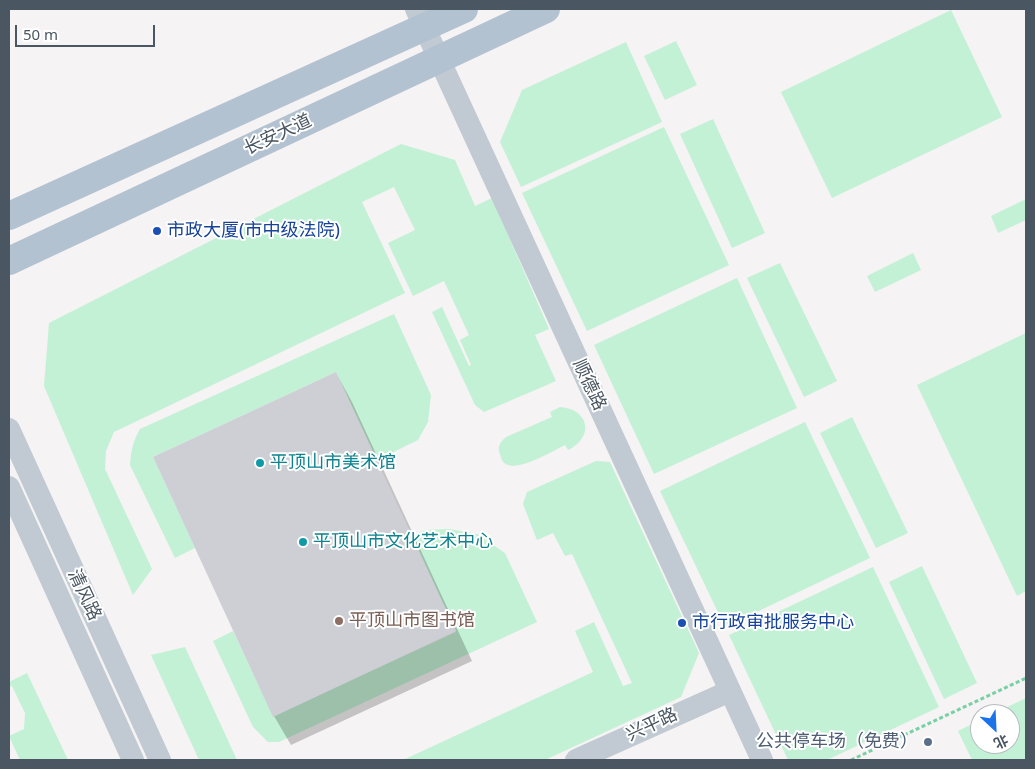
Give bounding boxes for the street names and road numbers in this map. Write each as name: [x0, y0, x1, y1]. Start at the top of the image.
street label: 长安大道: [241, 110, 315, 160]
street label: 顺德路: [568, 356, 610, 414]
street label: 清风路: [63, 566, 105, 624]
street label: 兴平路: [623, 704, 681, 746]

